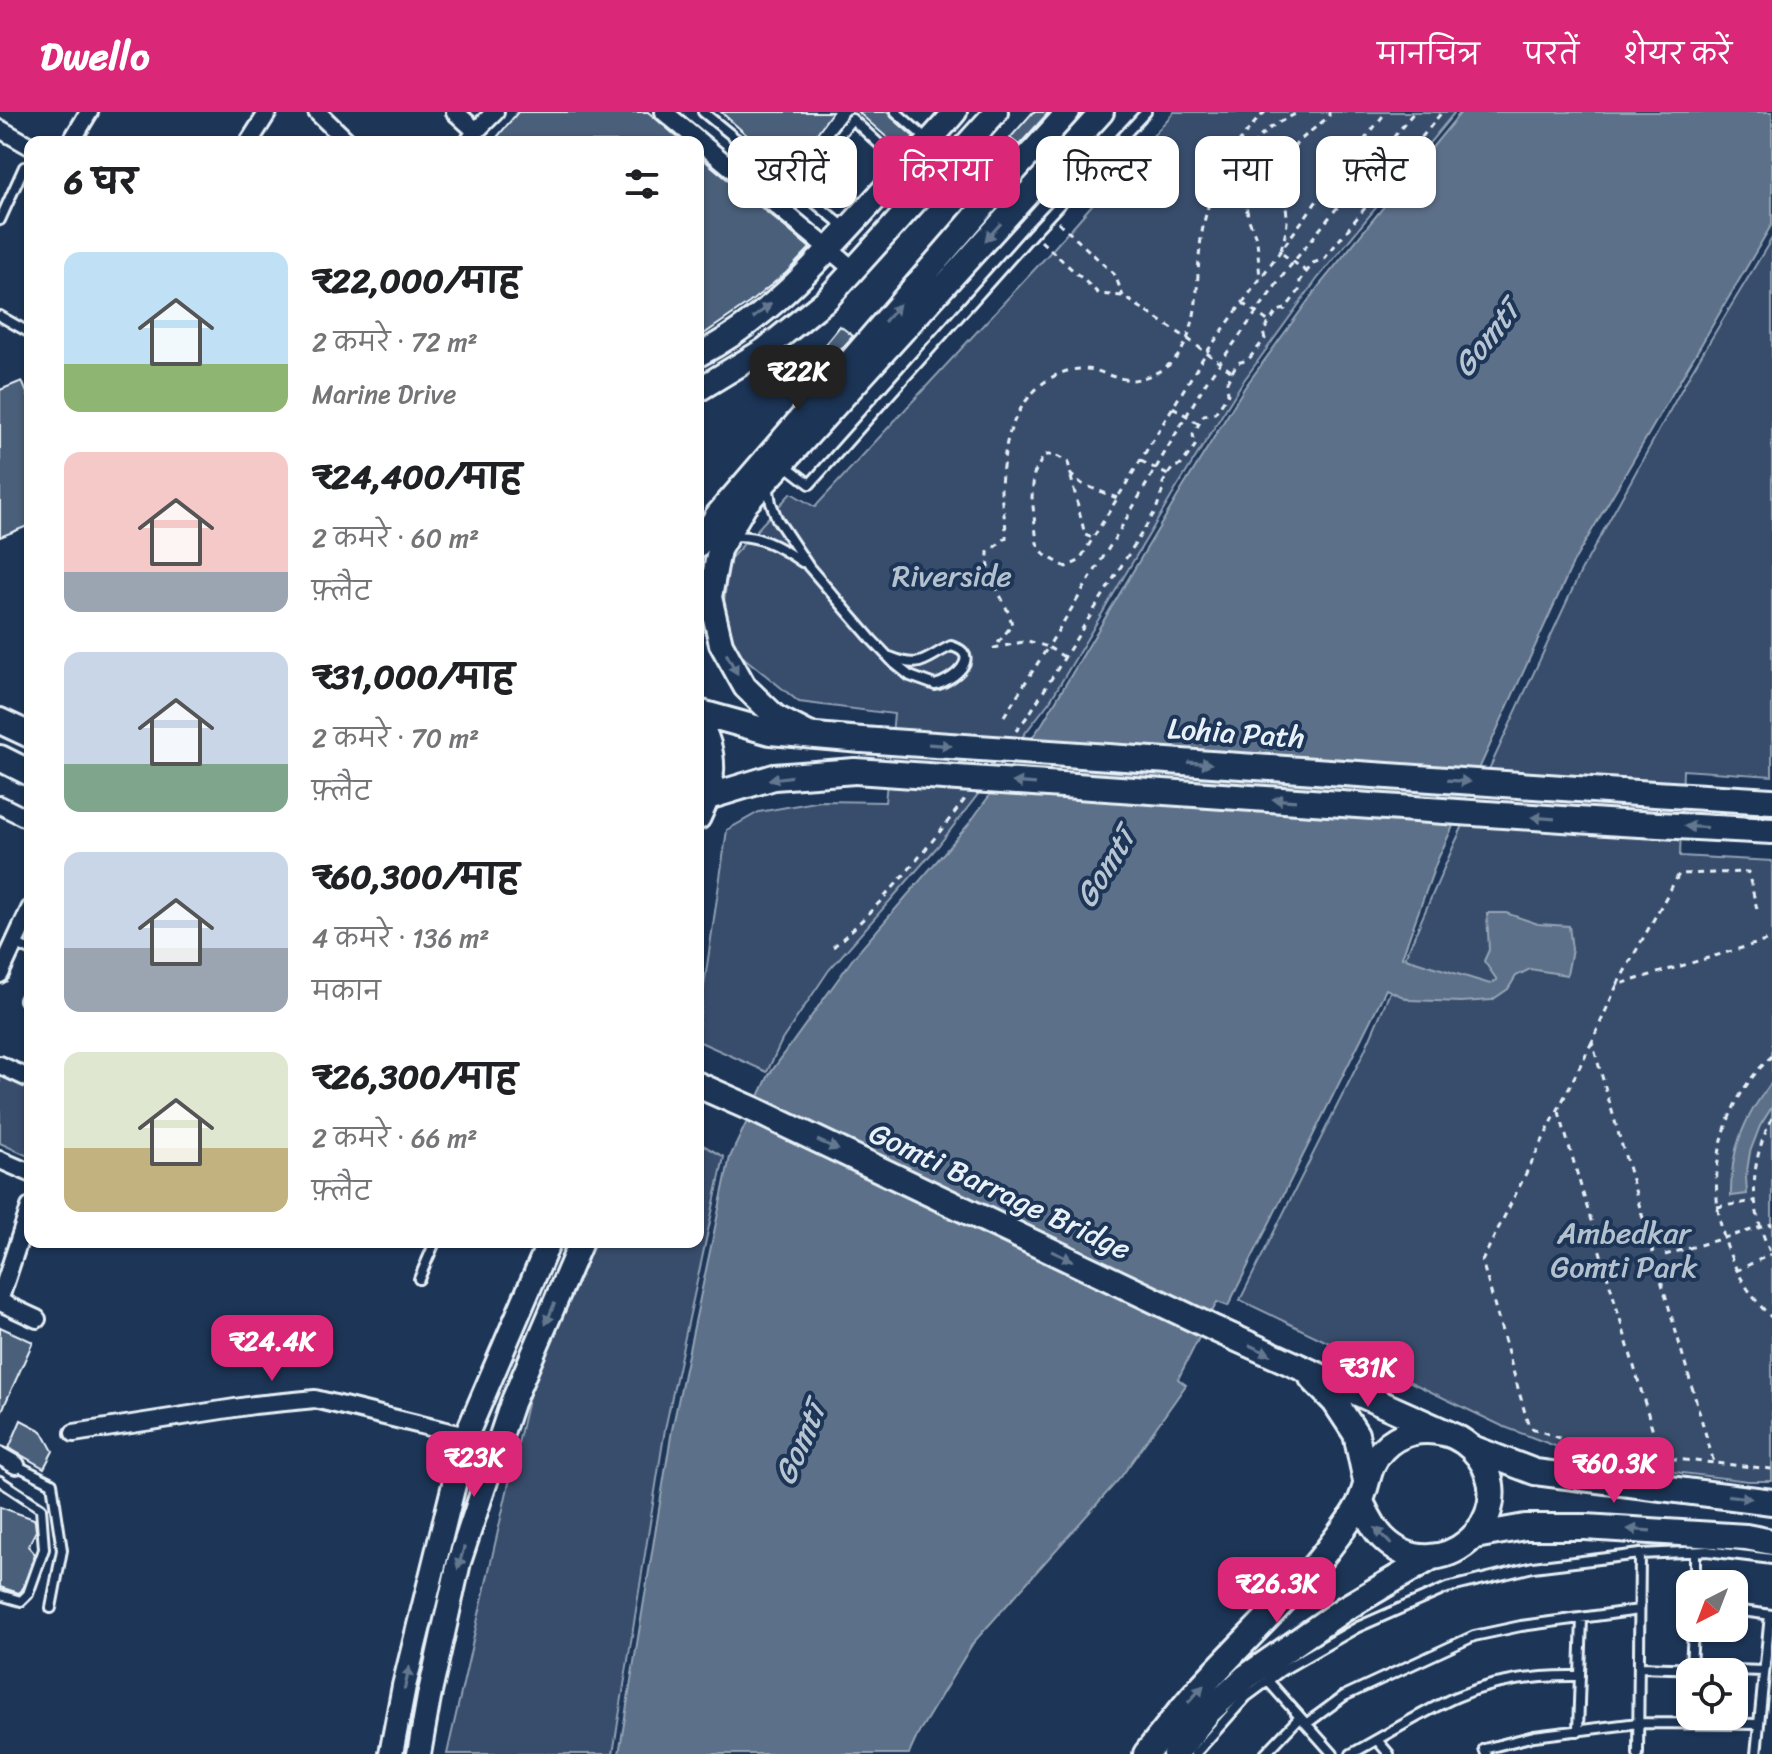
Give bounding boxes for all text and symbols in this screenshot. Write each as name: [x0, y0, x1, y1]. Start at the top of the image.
text: Dwello: [40, 23, 149, 90]
text: मानचित्र: [1377, 30, 1480, 79]
text: परतें: [1524, 30, 1579, 79]
text: शेयर करें: [1623, 30, 1732, 79]
chip: खरीदें: [728, 136, 857, 208]
chip: किराया: [873, 136, 1020, 208]
chip: फ़िल्टर: [1036, 136, 1179, 208]
chip: नया: [1195, 136, 1300, 208]
chip: फ़्लैट: [1316, 136, 1436, 208]
text: 6 घर: [64, 152, 137, 212]
icon: filters: [620, 162, 664, 206]
one-way arrow: [985, 222, 1003, 241]
text: ₹22,000/माह: [312, 251, 521, 311]
water label: Gomtī: [1437, 282, 1539, 390]
icon: home: [128, 284, 224, 380]
one-way arrow: [752, 304, 772, 320]
one-way arrow: [883, 304, 900, 324]
text: 2 कमरे · 72 m²: [312, 319, 478, 365]
pin: ₹22K: [751, 345, 845, 413]
text: ₹22K: [768, 348, 828, 394]
text: Marine Drive: [312, 371, 456, 417]
text: ₹24,400/माह: [312, 447, 522, 507]
icon: home: [128, 484, 224, 580]
text: 2 कमरे · 60 m²: [312, 515, 479, 561]
park label: Riverside: [892, 549, 1012, 603]
text: फ़्लैट: [312, 568, 371, 614]
text: ₹31,000/माह: [312, 647, 515, 707]
one-way arrow: [725, 653, 739, 675]
icon: home: [128, 684, 224, 780]
street label: Lohia Path: [1166, 701, 1306, 765]
text: 2 कमरे · 70 m²: [312, 715, 479, 761]
one-way arrow: [928, 739, 953, 752]
one-way arrow: [1188, 757, 1213, 770]
text: फ़्लैट: [312, 768, 371, 814]
one-way arrow: [767, 771, 792, 784]
one-way arrow: [1447, 775, 1472, 788]
one-way arrow: [1011, 776, 1036, 789]
one-way arrow: [1271, 794, 1296, 807]
water label: Gomtī: [1058, 810, 1155, 919]
one-way arrow: [1530, 811, 1555, 824]
one-way arrow: [1683, 820, 1708, 833]
text: ₹60,300/माह: [312, 847, 519, 907]
icon: home: [128, 884, 224, 980]
text: 4 कमरे · 136 m²: [312, 915, 489, 961]
text: मकान: [312, 968, 381, 1014]
text: ₹26,300/माह: [312, 1047, 517, 1107]
icon: home: [128, 1084, 224, 1180]
street label: Gomti Barrage Bridge: [860, 1106, 1140, 1276]
text: 2 कमरे · 66 m²: [312, 1115, 477, 1161]
one-way arrow: [816, 1138, 839, 1152]
text: फ़्लैट: [312, 1168, 371, 1214]
park label: Ambedkar Gomti Park: [1550, 1206, 1699, 1294]
one-way arrow: [1051, 1249, 1074, 1263]
one-way arrow: [544, 1302, 557, 1326]
pin: ₹24.4K: [207, 1315, 337, 1383]
text: ₹24.4K: [229, 1318, 315, 1364]
pin: ₹31K: [1321, 1341, 1415, 1409]
one-way arrow: [1248, 1343, 1272, 1356]
text: ₹31K: [1340, 1344, 1396, 1390]
water label: Gomtī: [757, 1386, 846, 1494]
pin: ₹23K: [427, 1431, 521, 1499]
text: ₹23K: [444, 1434, 504, 1480]
pin: ₹60.3K: [1549, 1437, 1679, 1505]
text: ₹60.3K: [1572, 1440, 1656, 1486]
one-way arrow: [1728, 1491, 1753, 1504]
one-way arrow: [1626, 1523, 1651, 1536]
one-way arrow: [1375, 1527, 1393, 1546]
one-way arrow: [454, 1546, 467, 1570]
pin: ₹26.3K: [1212, 1557, 1342, 1625]
text: ₹26.3K: [1236, 1560, 1318, 1606]
north arrow: [1676, 1570, 1748, 1642]
map controls: [1676, 1570, 1748, 1730]
button: locate: [1676, 1658, 1748, 1730]
one-way arrow: [401, 1665, 414, 1690]
one-way arrow: [1186, 1684, 1204, 1703]

